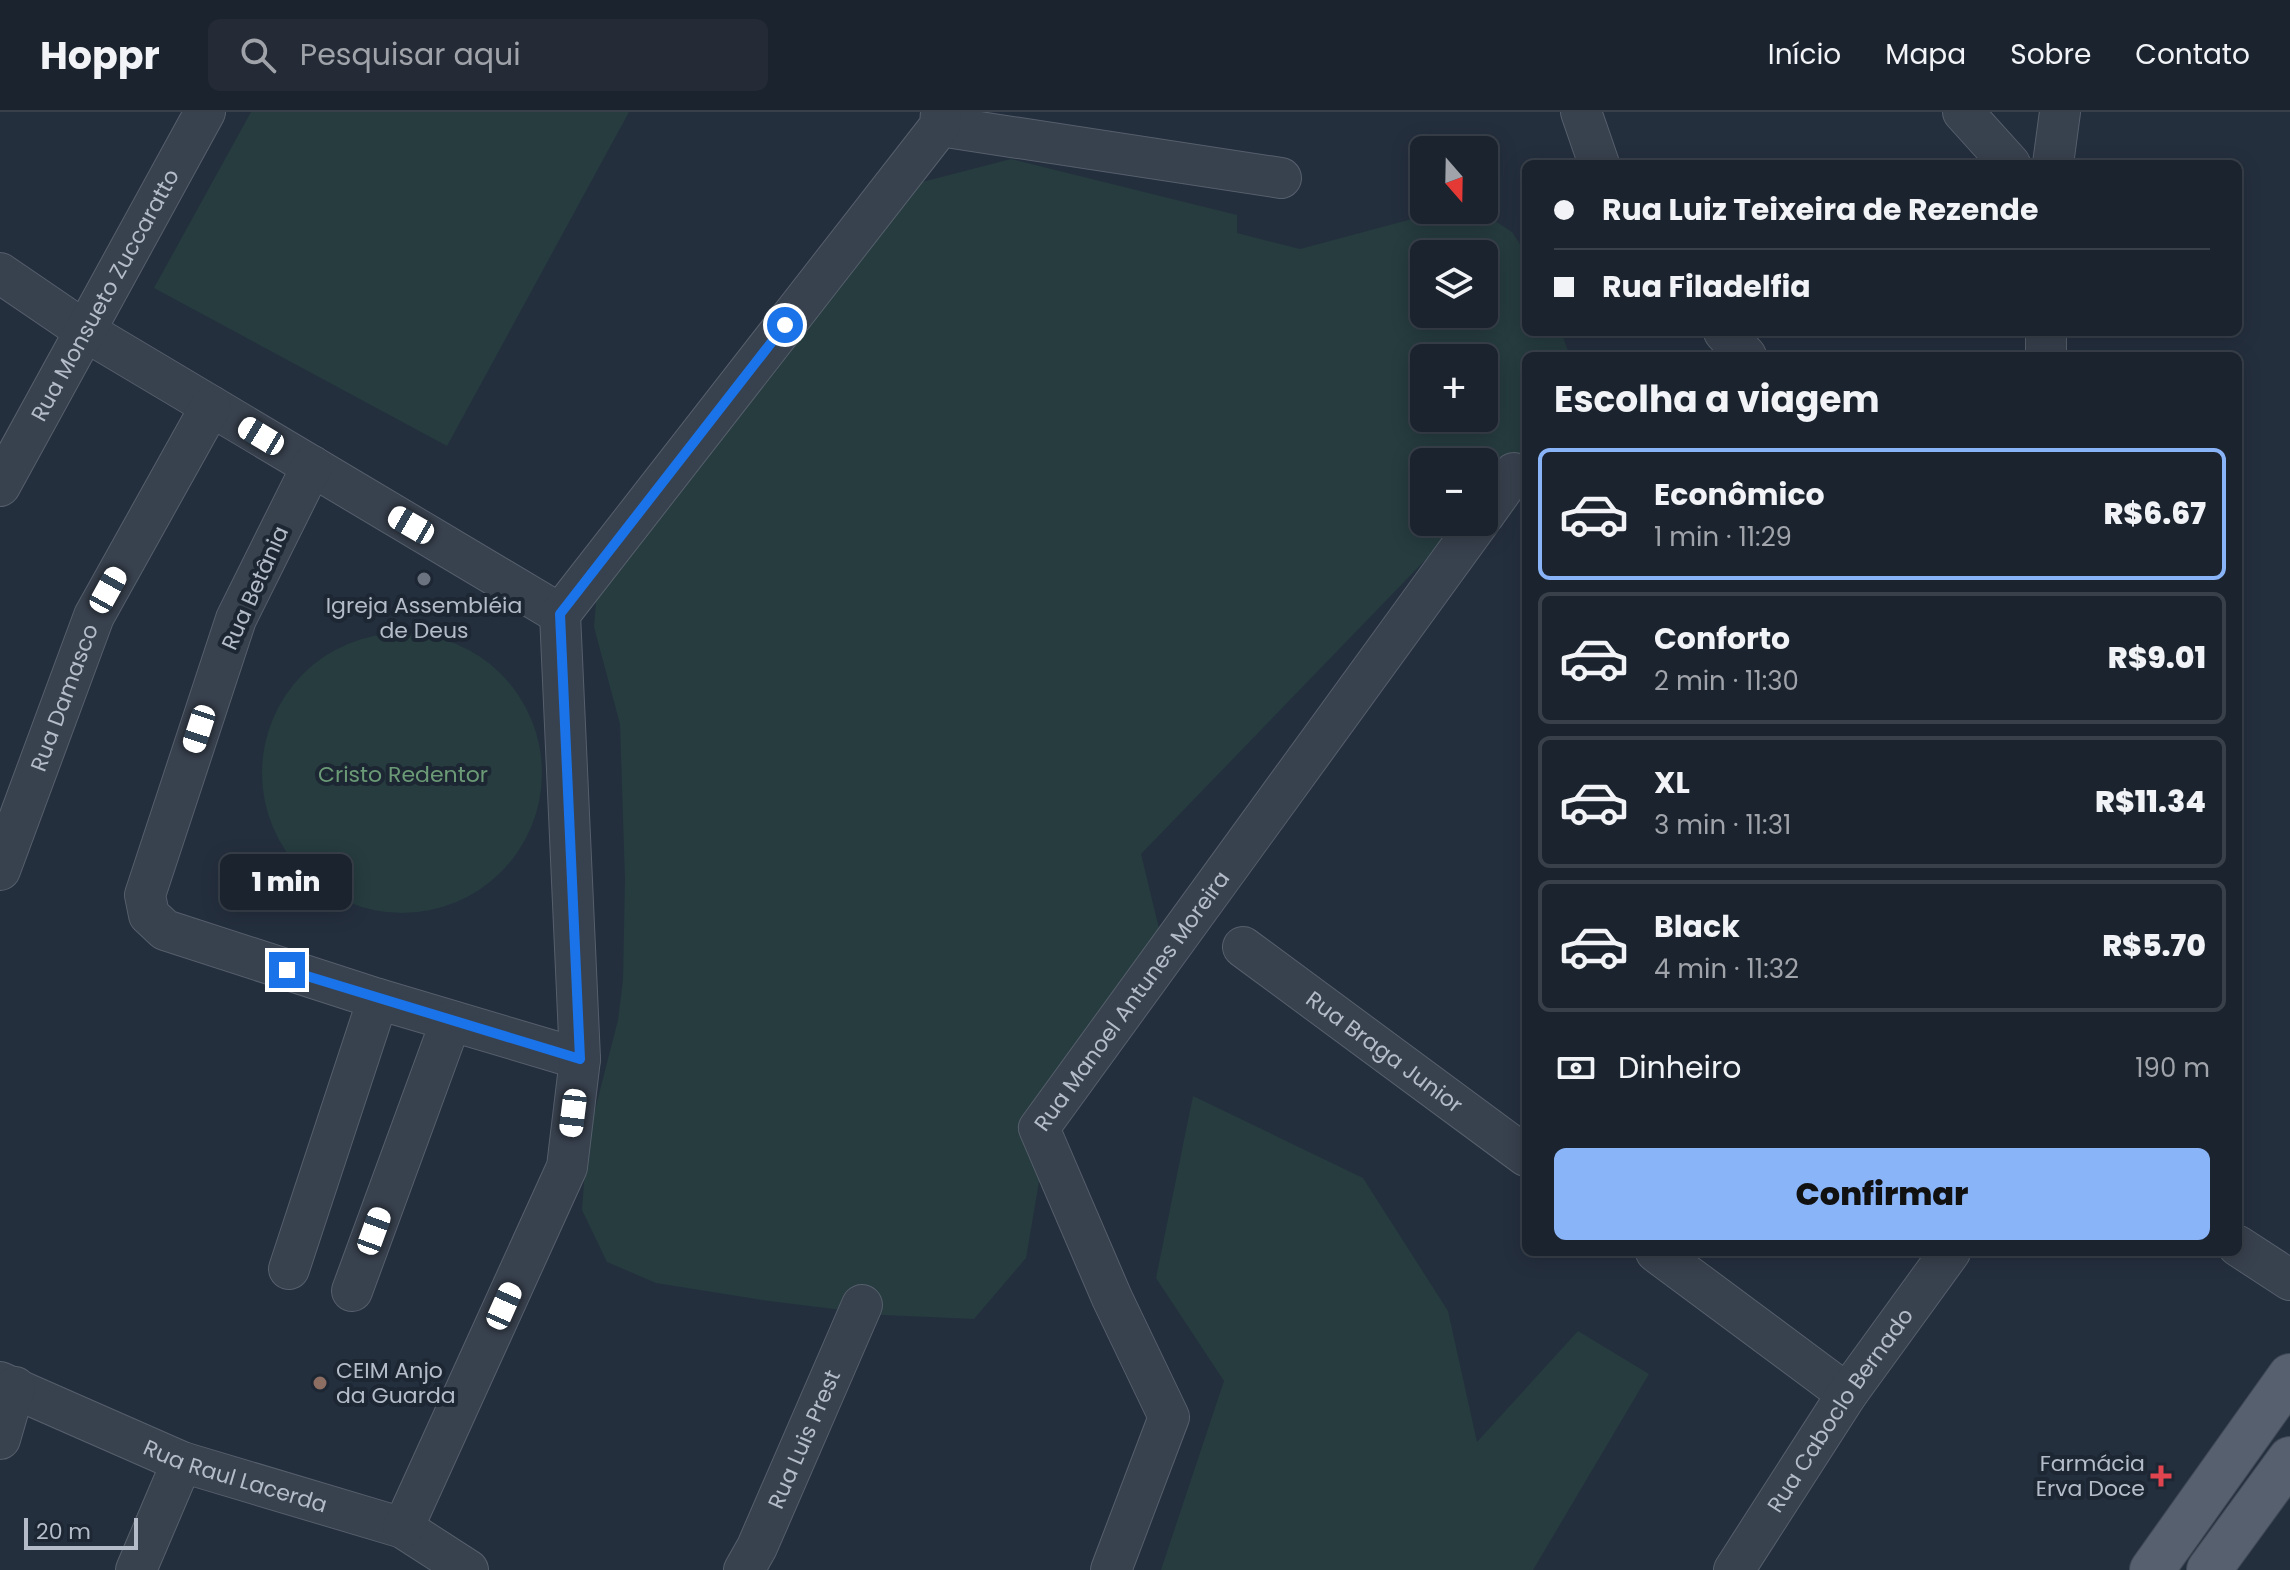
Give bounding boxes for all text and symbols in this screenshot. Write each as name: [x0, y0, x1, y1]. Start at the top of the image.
search box: [208, 19, 768, 91]
text: Hoppr: [40, 29, 160, 82]
icon: search: [236, 33, 280, 77]
text: Pesquisar aqui: [300, 33, 521, 76]
text: Início: [1768, 35, 1841, 74]
text: Mapa: [1885, 35, 1966, 74]
text: Sobre: [2010, 35, 2091, 74]
text: Contato: [2135, 35, 2250, 74]
north arrow: [1410, 136, 1498, 224]
map controls: [1410, 136, 1498, 536]
street label: Rua Monsueto Zuccaratto: [23, 163, 186, 427]
text: Rua Luiz Teixeira de Rezende: [1602, 188, 2038, 231]
button: layers: [1410, 240, 1498, 328]
text: Rua Filadelfia: [1602, 265, 1811, 308]
route start: [767, 307, 803, 343]
button: +: [1410, 344, 1498, 432]
text: Escolha a viagem: [1554, 374, 1880, 425]
car: [234, 413, 288, 459]
button: −: [1410, 448, 1498, 536]
text: Econômico: [1654, 473, 1825, 516]
icon: car: [1558, 478, 1630, 550]
text: R$6.67: [2104, 492, 2206, 535]
car: [384, 503, 438, 547]
text: 1 min · 11:29: [1654, 519, 1792, 555]
street label: Rua Betânia: [214, 521, 296, 655]
car: [86, 563, 130, 617]
marker: Igreja Assembléia de Deus: [415, 570, 433, 588]
place label: Igreja Assembléia de Deus: [326, 590, 522, 646]
text: Conforto: [1654, 617, 1790, 660]
street label: Rua Damasco: [22, 619, 105, 776]
icon: car: [1558, 622, 1630, 694]
text: R$9.01: [2108, 636, 2206, 679]
text: 2 min · 11:30: [1654, 663, 1799, 699]
car: [180, 702, 218, 756]
park label: Cristo Redentor: [318, 759, 488, 790]
text: XL: [1654, 761, 1690, 804]
icon: car: [1558, 766, 1630, 838]
text: R$11.34: [2095, 780, 2206, 823]
text: 3 min · 11:31: [1654, 807, 1791, 843]
callout: 1 min: [221, 854, 353, 910]
text: 1 min: [252, 864, 320, 900]
street label: Rua Manoel Antunes Moreira: [1026, 864, 1236, 1137]
text: Black: [1654, 905, 1740, 948]
icon: car: [1558, 910, 1630, 982]
text: R$5.70: [2102, 924, 2206, 967]
text: 4 min · 11:32: [1654, 951, 1799, 987]
route end: [269, 952, 305, 988]
street label: Rua Braga Junior: [1300, 983, 1469, 1120]
icon: cash: [1554, 1046, 1598, 1090]
text: Dinheiro: [1618, 1046, 1741, 1089]
text: 190 m: [2135, 1050, 2210, 1086]
car: [558, 1088, 588, 1138]
button: Confirmar: [1554, 1148, 2210, 1240]
car: [355, 1204, 393, 1258]
car: [483, 1279, 525, 1333]
street label: Rua Caboclo Bernado: [1760, 1301, 1920, 1518]
place label: CEIM Anjo da Guarda: [336, 1355, 456, 1411]
street label: Rua Luis Prest: [760, 1365, 848, 1514]
marker: CEIM Anjo da Guarda: [311, 1374, 329, 1392]
street label: Rua Raul Lacerda: [139, 1432, 331, 1520]
place label: Farmácia Erva Doce: [2036, 1448, 2145, 1504]
marker: Farmácia Erva Doce: [2152, 1467, 2170, 1485]
scale bar: [24, 1514, 138, 1550]
text: 20 m: [36, 1516, 91, 1547]

